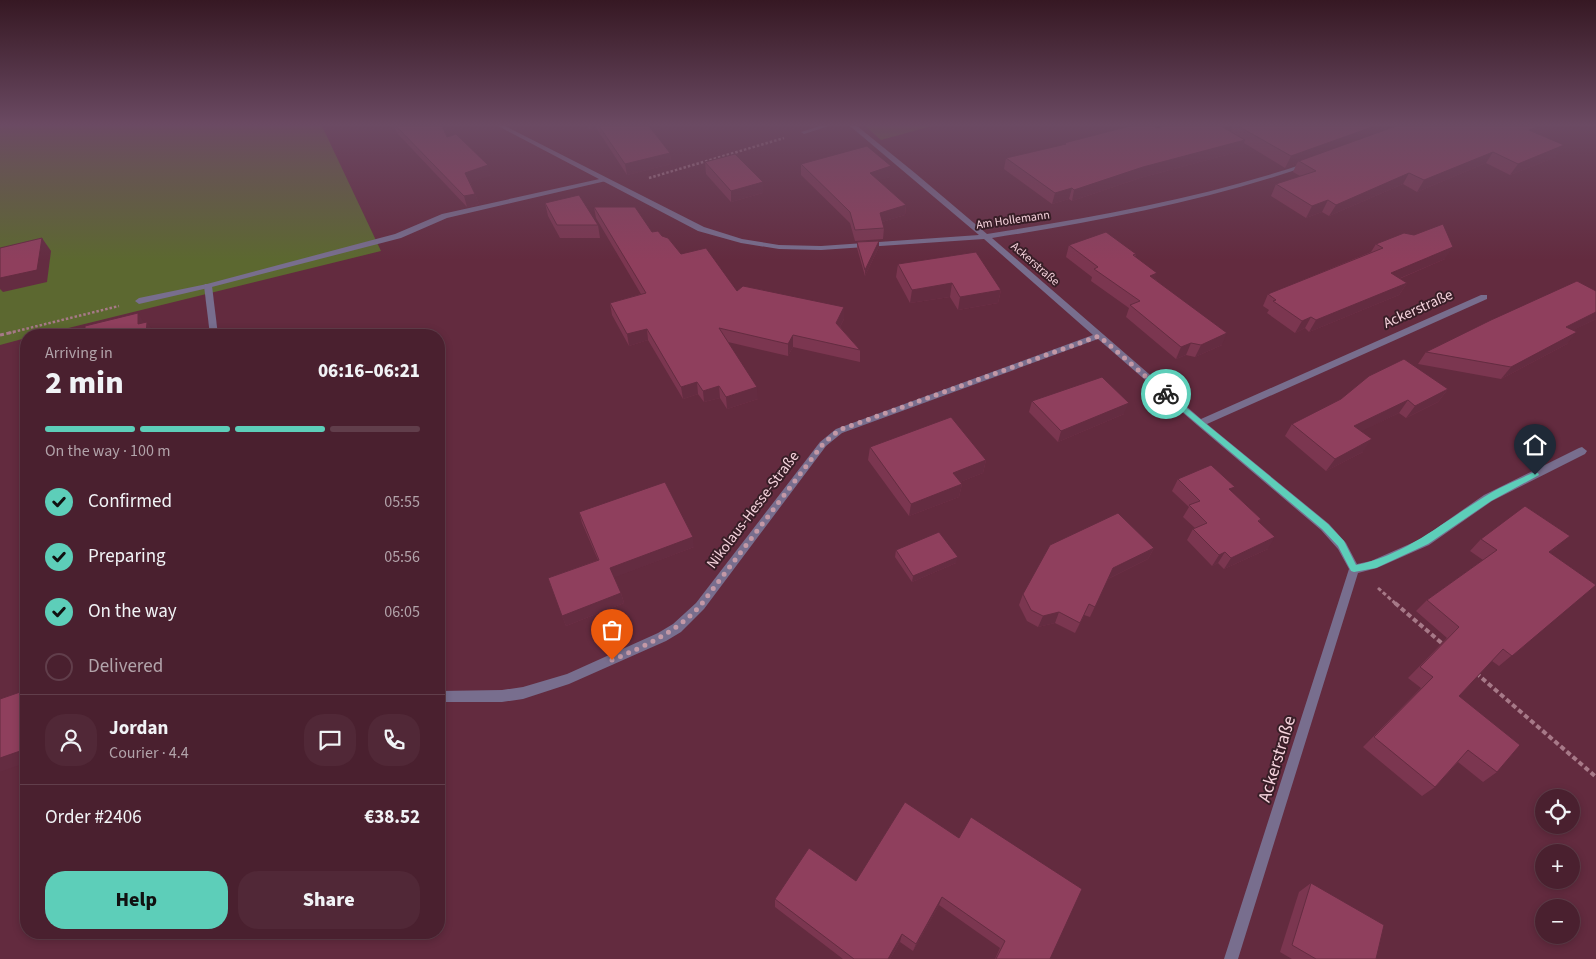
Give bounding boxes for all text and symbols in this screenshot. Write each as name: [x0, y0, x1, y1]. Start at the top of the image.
street label: Am Hollemann: [975, 206, 1051, 234]
street label: Ackerstraße: [1007, 238, 1063, 290]
street label: Ackerstraße: [1380, 284, 1456, 334]
text: Arriving in: [45, 342, 113, 364]
text: 06:16–06:21: [318, 358, 420, 385]
text: 2 min: [45, 360, 124, 406]
courier: [1141, 369, 1191, 419]
icon: bike: [1152, 380, 1180, 408]
pin: [1514, 424, 1556, 475]
icon: home: [1521, 431, 1549, 459]
text: On the way · 100 m: [45, 440, 170, 462]
street label: Nikolaus-Hesse-Straße: [702, 447, 804, 573]
icon: check: [45, 488, 73, 516]
text: Confirmed: [88, 488, 172, 515]
text: 05:55: [384, 491, 420, 513]
icon: check: [45, 543, 73, 571]
text: Preparing: [88, 543, 166, 570]
text: 05:56: [384, 546, 420, 568]
icon: check: [45, 598, 73, 626]
text: On the way: [88, 598, 177, 625]
text: 06:05: [384, 601, 420, 623]
pin: [591, 609, 633, 660]
icon: bag: [598, 616, 626, 644]
text: Delivered: [88, 653, 163, 680]
street label: Ackerstraße: [1252, 713, 1302, 805]
button: person: [45, 714, 97, 766]
button: chat: [304, 714, 356, 766]
button: phone: [368, 714, 420, 766]
text: Jordan: [109, 715, 168, 742]
text: Courier · 4.4: [109, 742, 189, 764]
map controls: [1535, 789, 1580, 944]
button: locate: [1535, 789, 1580, 834]
text: Order #2406: [45, 804, 142, 831]
text: €38.52: [364, 804, 420, 831]
button: +: [1535, 844, 1580, 889]
button: Help: [45, 871, 228, 929]
button: Share: [238, 871, 420, 929]
button: −: [1535, 899, 1580, 944]

